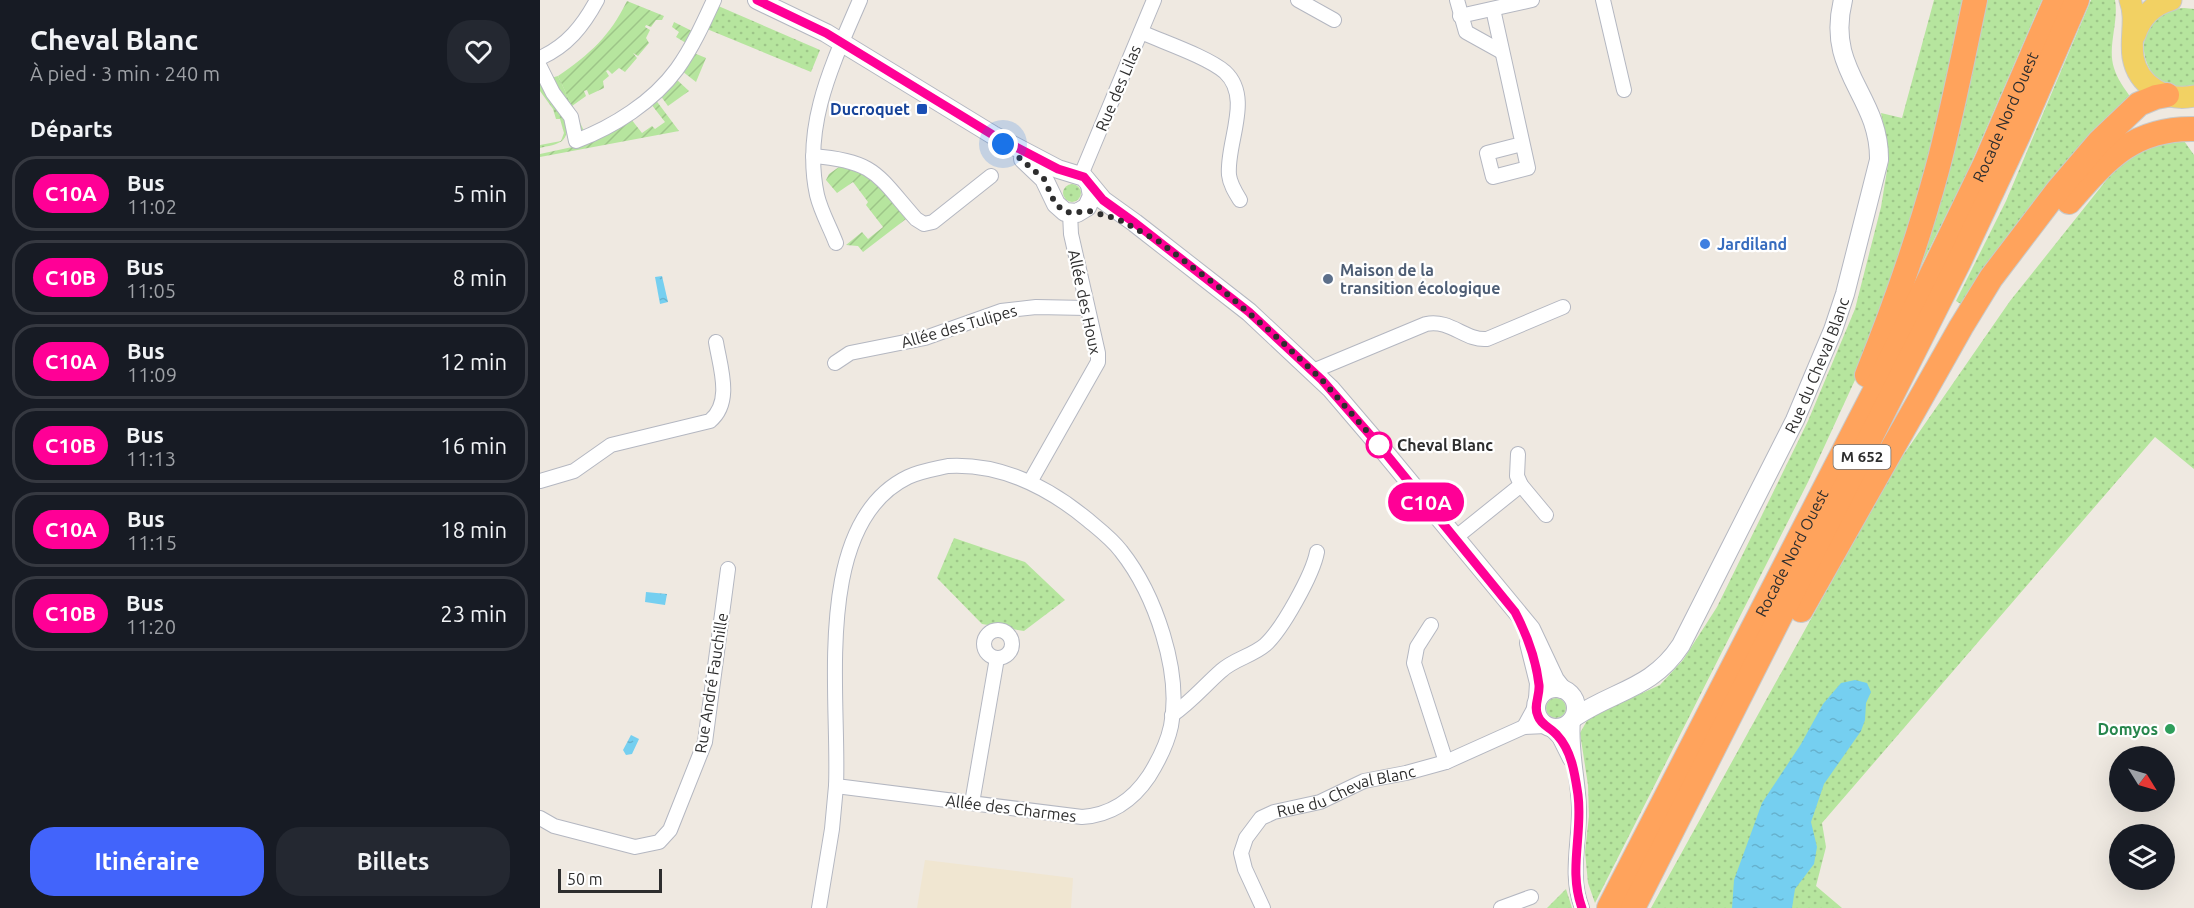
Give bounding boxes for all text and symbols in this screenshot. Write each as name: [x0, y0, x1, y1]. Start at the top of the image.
button: heart: [447, 20, 510, 83]
text: Cheval Blanc: [30, 24, 198, 55]
street label: Rue des Lilas: [1092, 42, 1144, 134]
street label: Rocade Nord Ouest: [1969, 48, 2042, 185]
text: À pied · 3 min · 240 m: [30, 62, 220, 85]
place label: Ducroquet: [830, 100, 910, 118]
marker: Ducroquet: [915, 102, 929, 116]
text: Départs: [30, 116, 113, 141]
your location: [988, 129, 1018, 159]
text: Bus: [127, 170, 165, 195]
text: C10A: [45, 181, 97, 205]
text: 5 min: [453, 181, 507, 206]
text: 11:02: [127, 195, 177, 218]
place label: Jardiland: [1717, 235, 1787, 253]
marker: Jardiland: [1698, 237, 1712, 251]
street label: Allée des Houx: [1065, 248, 1105, 356]
text: Bus: [126, 254, 164, 279]
place label: Maison de la transition écologique: [1340, 261, 1500, 297]
text: C10B: [45, 265, 96, 289]
text: 8 min: [453, 265, 507, 290]
marker: Maison de la transition écologique: [1321, 272, 1335, 286]
text: 11:05: [126, 279, 176, 302]
street label: Rue du Cheval Blanc: [1781, 295, 1852, 436]
street label: Allée des Tulipes: [899, 301, 1019, 351]
text: Bus: [127, 338, 165, 363]
text: C10A: [45, 349, 97, 373]
text: 12 min: [440, 349, 507, 374]
text: 11:09: [127, 363, 177, 386]
text: Bus: [126, 422, 164, 447]
marker: Cheval Blanc: [1366, 432, 1392, 458]
text: C10B: [45, 433, 96, 457]
text: 16 min: [440, 433, 507, 458]
place label: Cheval Blanc: [1397, 436, 1493, 454]
road number: M 652: [1834, 445, 1890, 469]
text: 11:13: [126, 447, 176, 470]
line badge: C10A: [1384, 482, 1468, 522]
street label: Rocade Nord Ouest: [1751, 486, 1832, 620]
text: C10A: [1400, 490, 1452, 514]
text: Bus: [127, 506, 165, 531]
text: C10A: [45, 517, 97, 541]
text: 18 min: [440, 517, 507, 542]
text: 11:15: [127, 531, 177, 554]
text: Bus: [126, 590, 164, 615]
text: C10B: [45, 601, 96, 625]
text: 23 min: [440, 601, 507, 626]
street label: Rue André Fauchille: [691, 612, 731, 754]
text: 11:20: [126, 615, 176, 638]
place label: Domyos: [2097, 720, 2158, 738]
marker: Domyos: [2163, 722, 2177, 736]
north arrow: [2109, 746, 2175, 812]
map controls: [2109, 746, 2175, 890]
street label: Rue du Cheval Blanc: [1275, 762, 1418, 820]
street label: Allée des Charmes: [945, 791, 1078, 825]
button: layers: [2109, 824, 2175, 890]
button: Itinéraire: [30, 827, 264, 896]
button: Billets: [276, 827, 510, 896]
scale bar: [558, 866, 662, 894]
text: 50 m: [567, 870, 603, 888]

